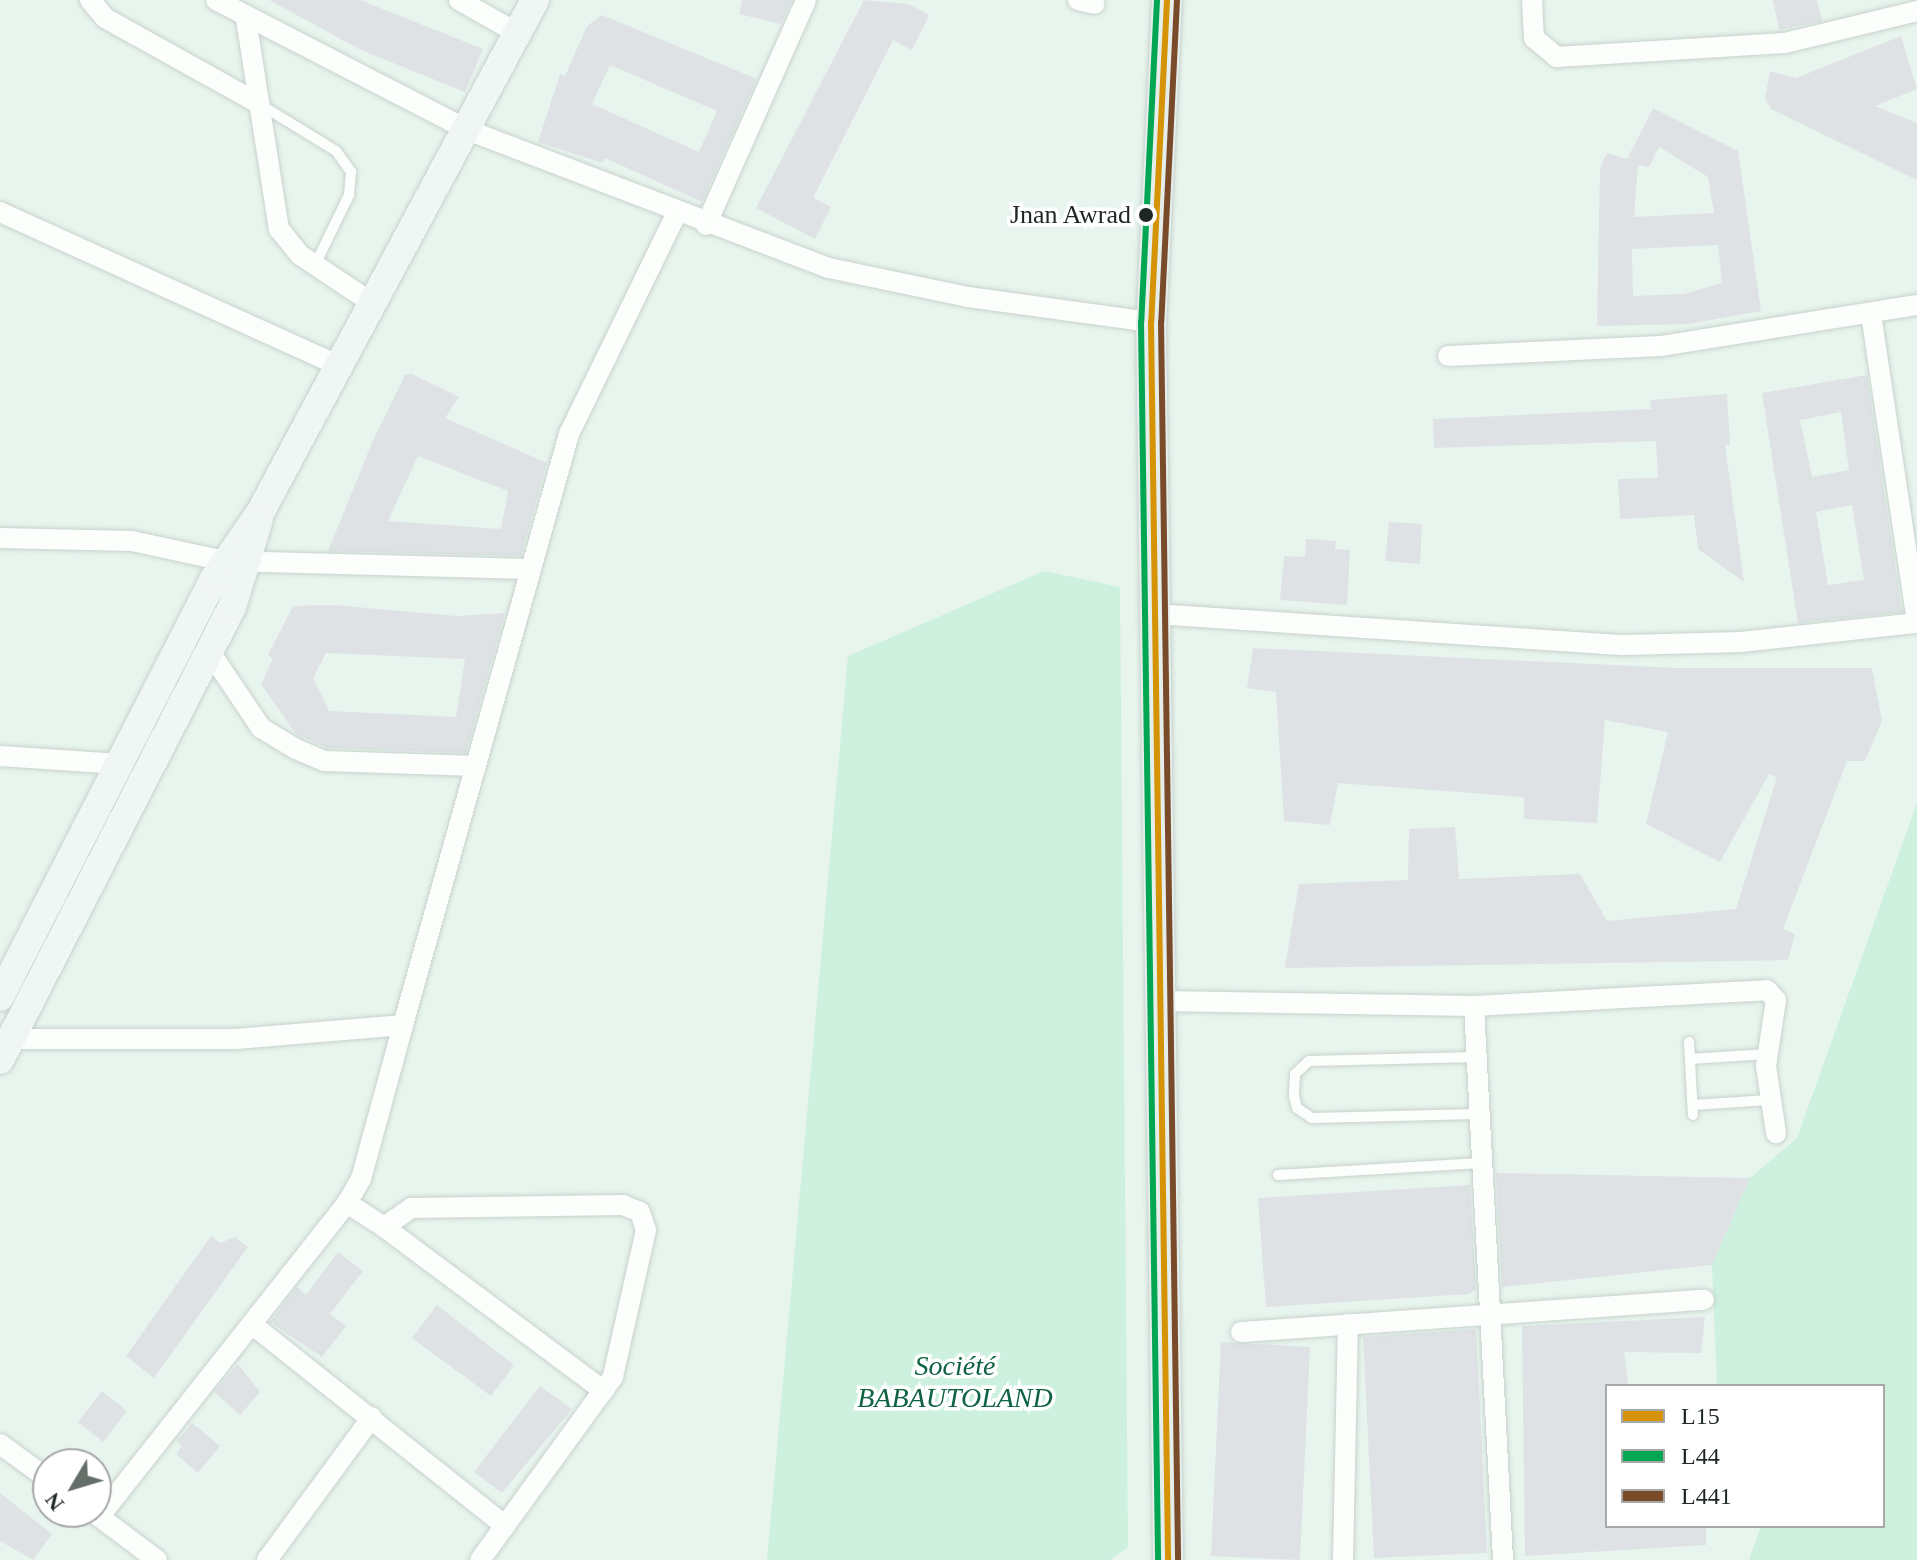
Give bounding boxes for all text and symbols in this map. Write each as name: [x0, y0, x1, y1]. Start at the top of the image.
place label: Jnan Awrad: [986, 199, 1131, 231]
marker: Jnan Awrad: [1138, 207, 1154, 223]
park label: Société BABAUTOLAND: [850, 1349, 1060, 1415]
legend: [1605, 1384, 1885, 1528]
text: L15: [1681, 1403, 1720, 1429]
text: L44: [1681, 1443, 1720, 1469]
north arrow: [32, 1448, 112, 1528]
text: L441: [1681, 1483, 1732, 1509]
text: N: [40, 1488, 69, 1516]

